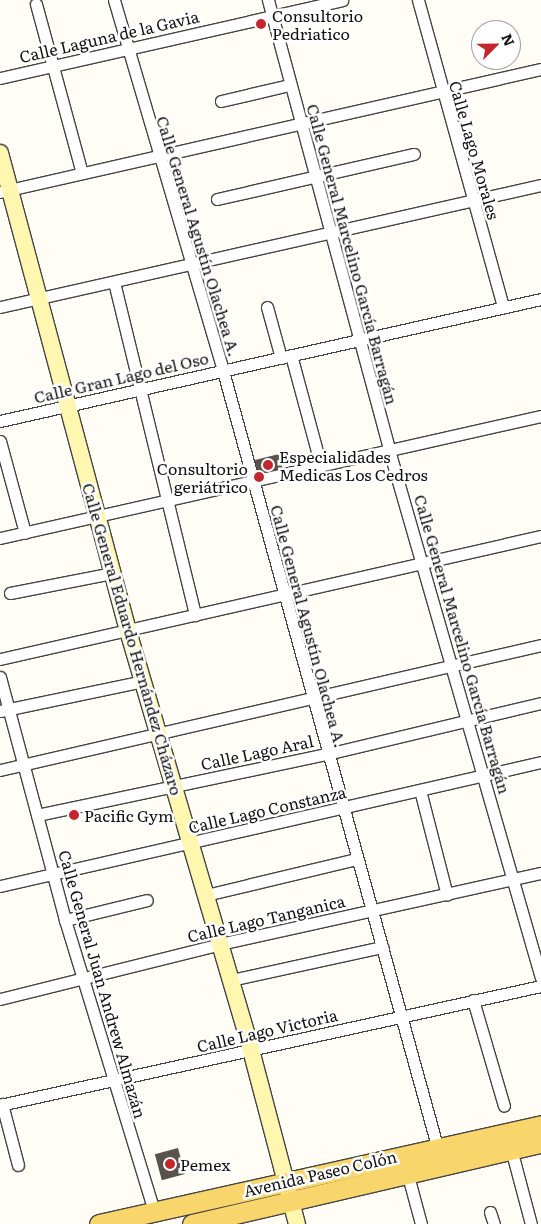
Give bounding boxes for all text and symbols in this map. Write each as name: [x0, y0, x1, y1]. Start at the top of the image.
place label: Consultorio Pedriatico: [272, 5, 363, 43]
street label: Calle Laguna de la Gavia: [17, 6, 201, 66]
marker: Consultorio Pedriatico: [254, 17, 268, 31]
north arrow: [471, 20, 521, 70]
text: N: [497, 30, 520, 49]
street label: Calle Lago Morales: [446, 78, 504, 222]
street label: Calle General Marcelino García Barragán: [304, 102, 402, 406]
street label: Calle General Agustín Olachea A.: [153, 114, 245, 358]
street label: Calle Gran Lago del Oso: [32, 348, 210, 406]
place label: Especialidades Medicas Los Cedros: [279, 446, 428, 484]
place label: Consultorio geriátrico: [157, 458, 248, 496]
marker: Especialidades Medicas Los Cedros: [261, 458, 275, 472]
marker: Consultorio geriátrico: [252, 470, 266, 484]
street label: Calle General Eduardo Hernández Cházaro: [79, 481, 187, 797]
street label: Calle General Marcelino García Barragán: [411, 492, 515, 796]
street label: Calle General Agustín Olachea A.: [267, 503, 351, 749]
street label: Calle Lago Aral: [199, 731, 315, 773]
street label: Calle Lago Constanza: [186, 781, 348, 837]
place label: Pacific Gym: [84, 805, 173, 825]
marker: Pacific Gym: [68, 809, 80, 821]
street label: Calle General Juan Andrew Almazán: [55, 848, 151, 1120]
street label: Calle Lago Tanganica: [185, 891, 347, 945]
street label: Calle Lago Victoria: [195, 1004, 339, 1056]
street label: Avenida Paseo Colón: [242, 1146, 398, 1200]
place label: Pemex: [180, 1154, 231, 1174]
marker: Pemex: [164, 1158, 176, 1170]

